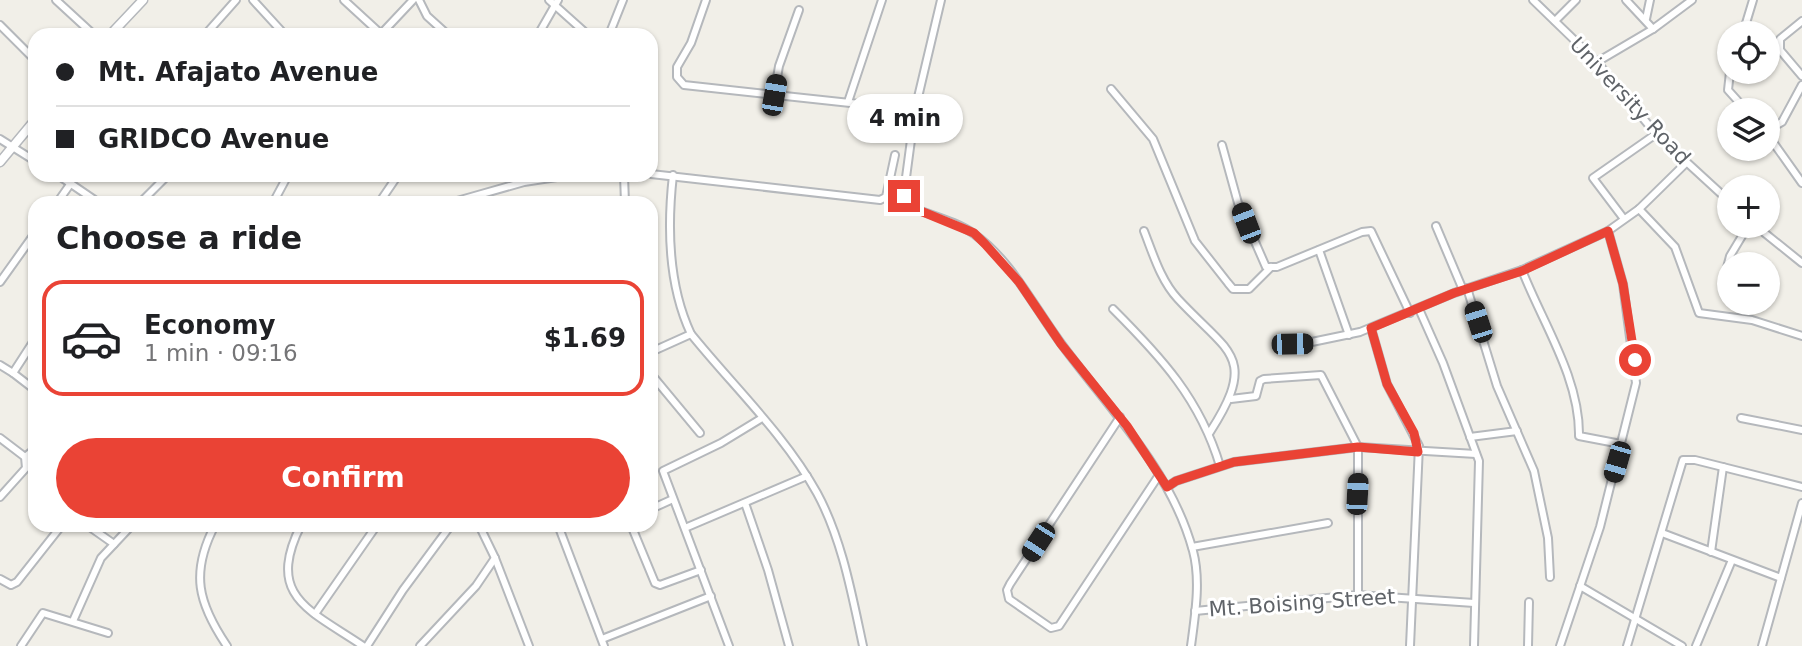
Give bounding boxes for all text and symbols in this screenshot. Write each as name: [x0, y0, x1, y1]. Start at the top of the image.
map controls: [1717, 21, 1780, 315]
button: locate: [1717, 21, 1780, 84]
street label: University Road: [1565, 32, 1695, 170]
text: Mt. Afajato Avenue: [98, 57, 378, 87]
car: [761, 72, 788, 118]
callout: 4 min: [846, 94, 962, 144]
button: layers: [1717, 98, 1780, 161]
text: 4 min: [869, 105, 941, 131]
text: GRIDCO Avenue: [98, 124, 329, 154]
button: +: [1717, 175, 1780, 238]
route end: [888, 180, 920, 212]
car: [1229, 200, 1264, 246]
text: Choose a ride: [56, 219, 302, 257]
button: −: [1717, 252, 1780, 315]
car: [1462, 299, 1495, 345]
icon: car: [60, 307, 123, 370]
text: Economy: [144, 310, 275, 340]
text: $1.69: [544, 323, 626, 353]
car: [1271, 333, 1314, 355]
text: 1 min · 09:16: [144, 340, 298, 366]
route start: [1619, 344, 1651, 376]
button: Confirm: [56, 438, 630, 518]
car: [1602, 439, 1633, 485]
car: [1346, 472, 1369, 516]
car: [1018, 519, 1059, 565]
street label: Mt. Boising Street: [1208, 585, 1396, 621]

